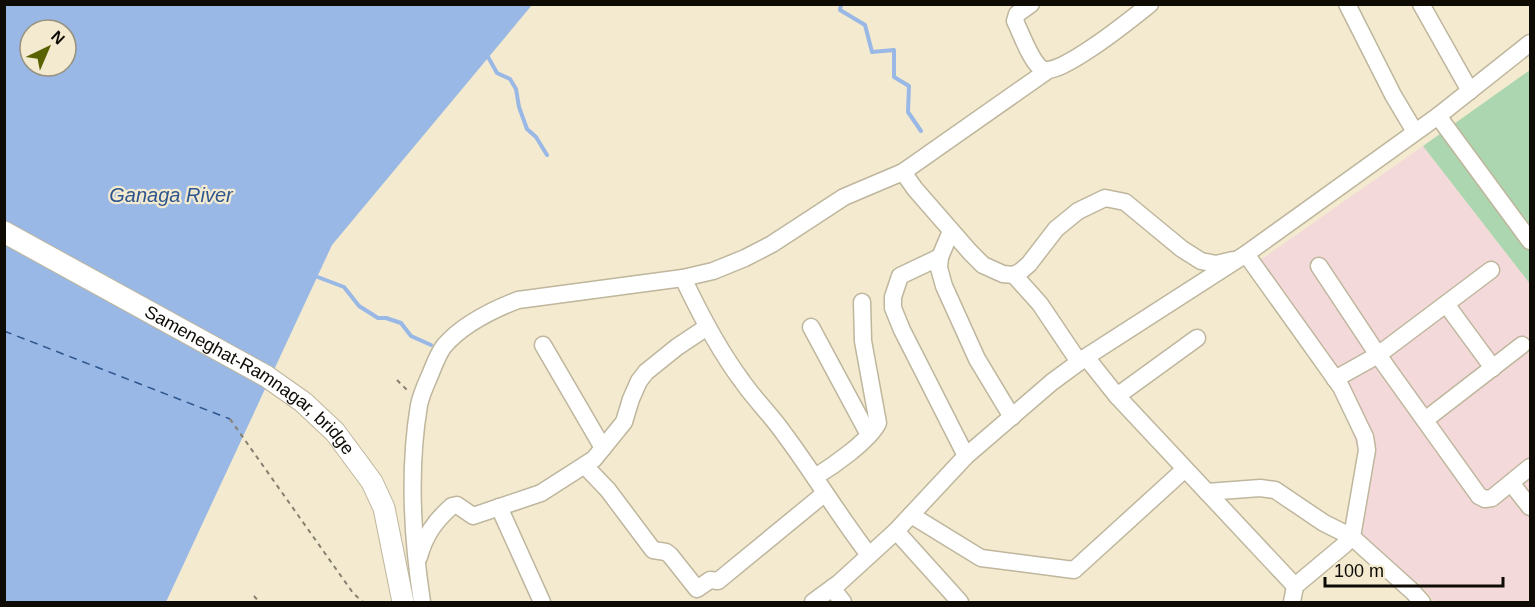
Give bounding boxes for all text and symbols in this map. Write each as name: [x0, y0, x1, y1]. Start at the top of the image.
north arrow: [18, 18, 78, 78]
text: N: [48, 27, 68, 48]
water label: Ganaga River: [109, 184, 234, 206]
street label: Sameneghat-Ramnagar, bridge: [141, 301, 358, 459]
scale bar: [1325, 550, 1504, 588]
text: 100 m: [1334, 561, 1384, 581]

